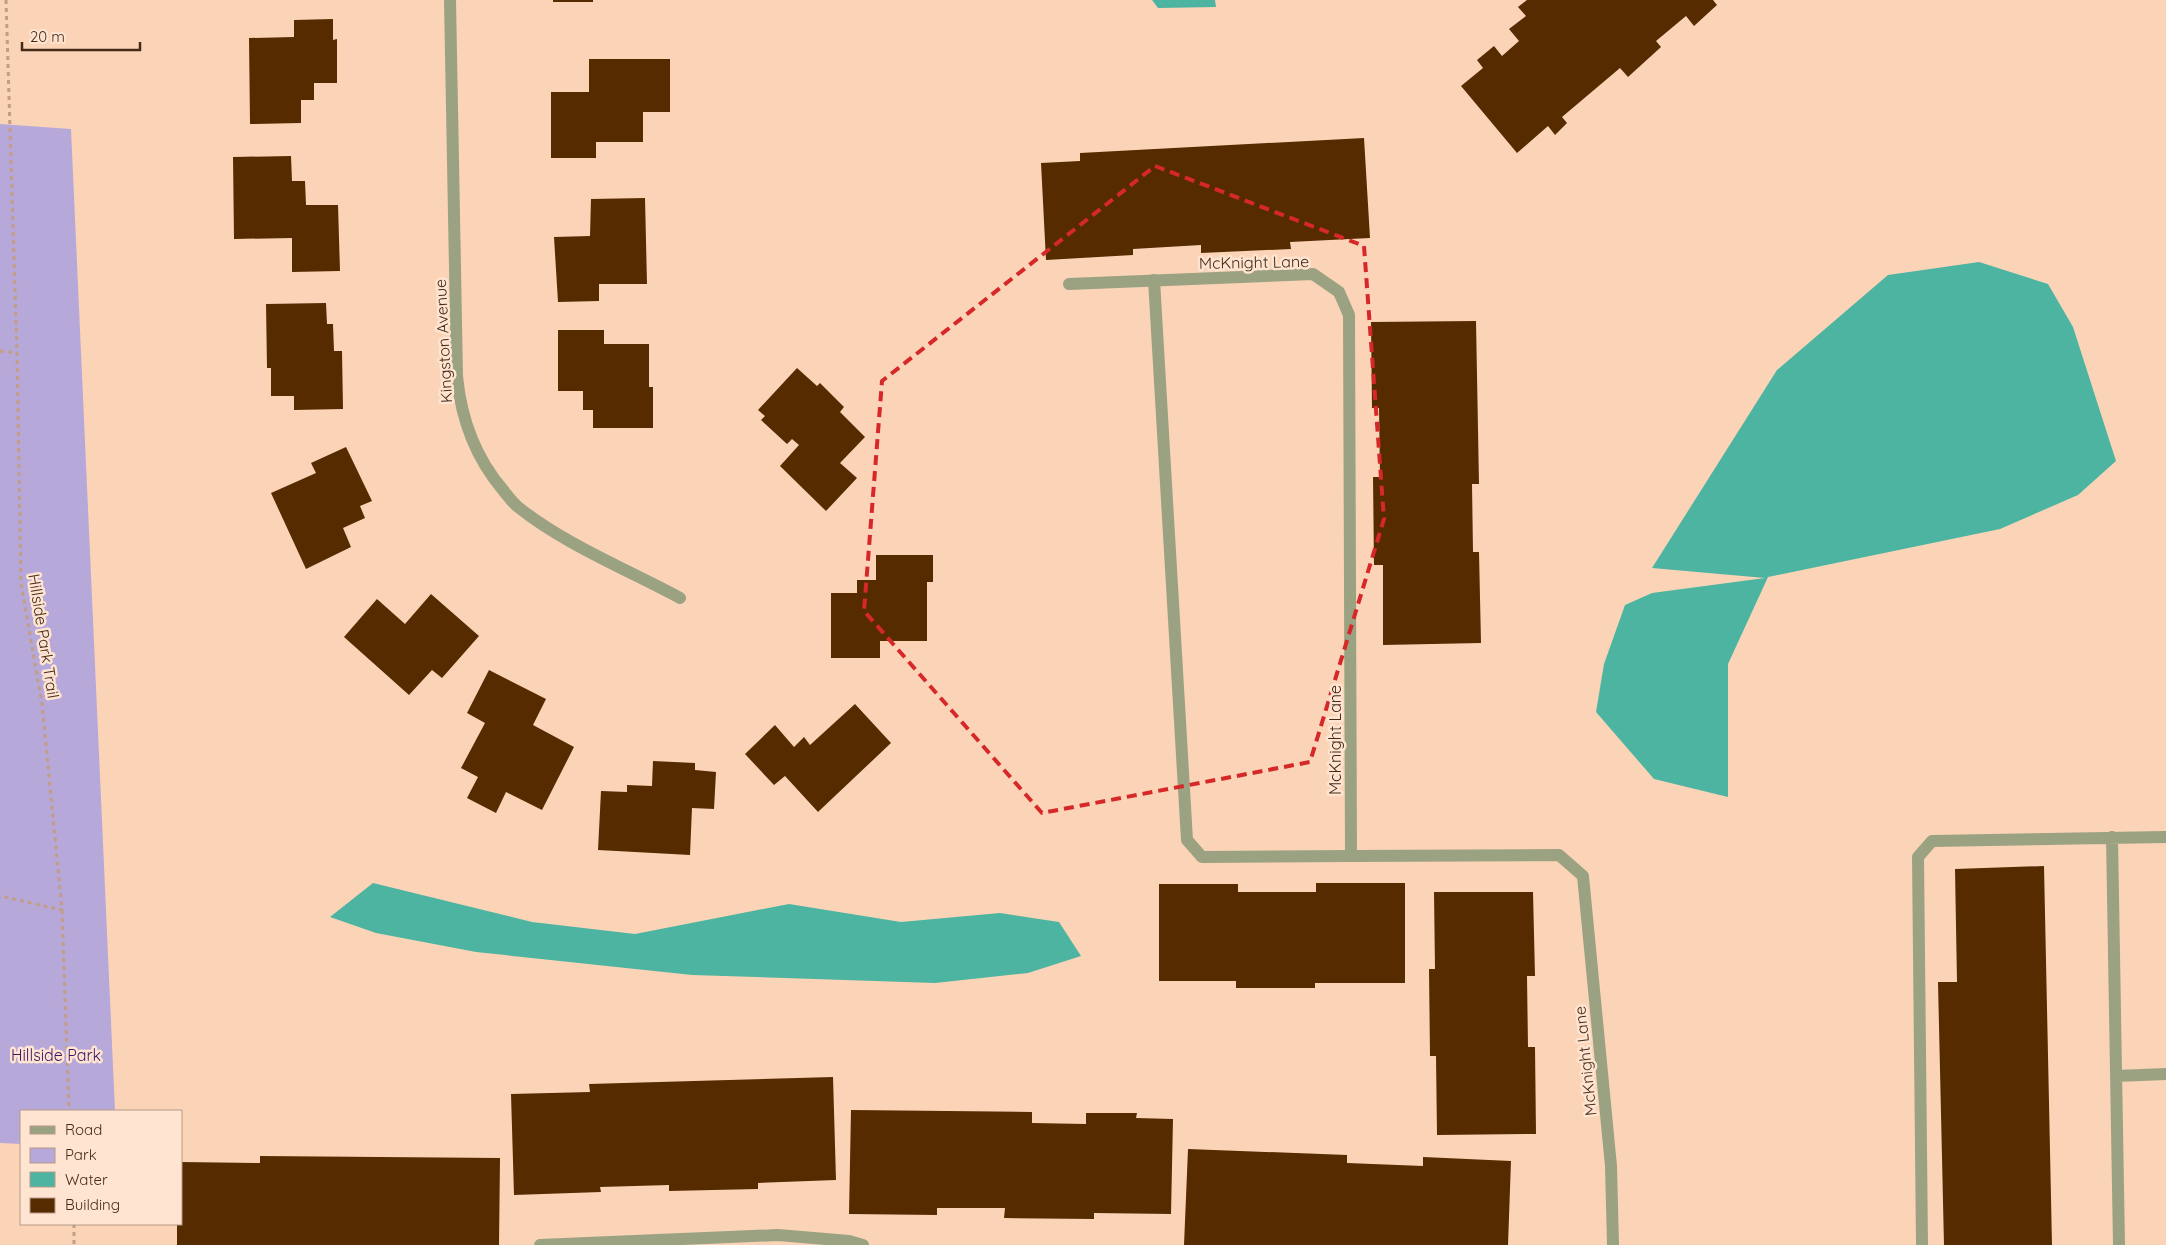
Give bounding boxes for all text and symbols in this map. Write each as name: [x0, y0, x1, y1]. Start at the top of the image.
scale bar: [22, 20, 140, 52]
text: 20 m: [30, 27, 65, 46]
street label: McKnight Lane: [1199, 251, 1309, 273]
street label: Kingston Avenue: [430, 278, 456, 404]
street label: Hillside Park Trail: [24, 572, 64, 700]
street label: McKnight Lane: [1325, 685, 1345, 795]
street label: McKnight Lane: [1569, 1005, 1601, 1117]
park label: Hillside Park: [11, 1045, 101, 1065]
legend: [20, 1110, 182, 1225]
text: Road: [65, 1120, 102, 1139]
text: Park: [65, 1145, 97, 1164]
text: Water: [65, 1170, 108, 1189]
text: Building: [65, 1195, 120, 1214]

